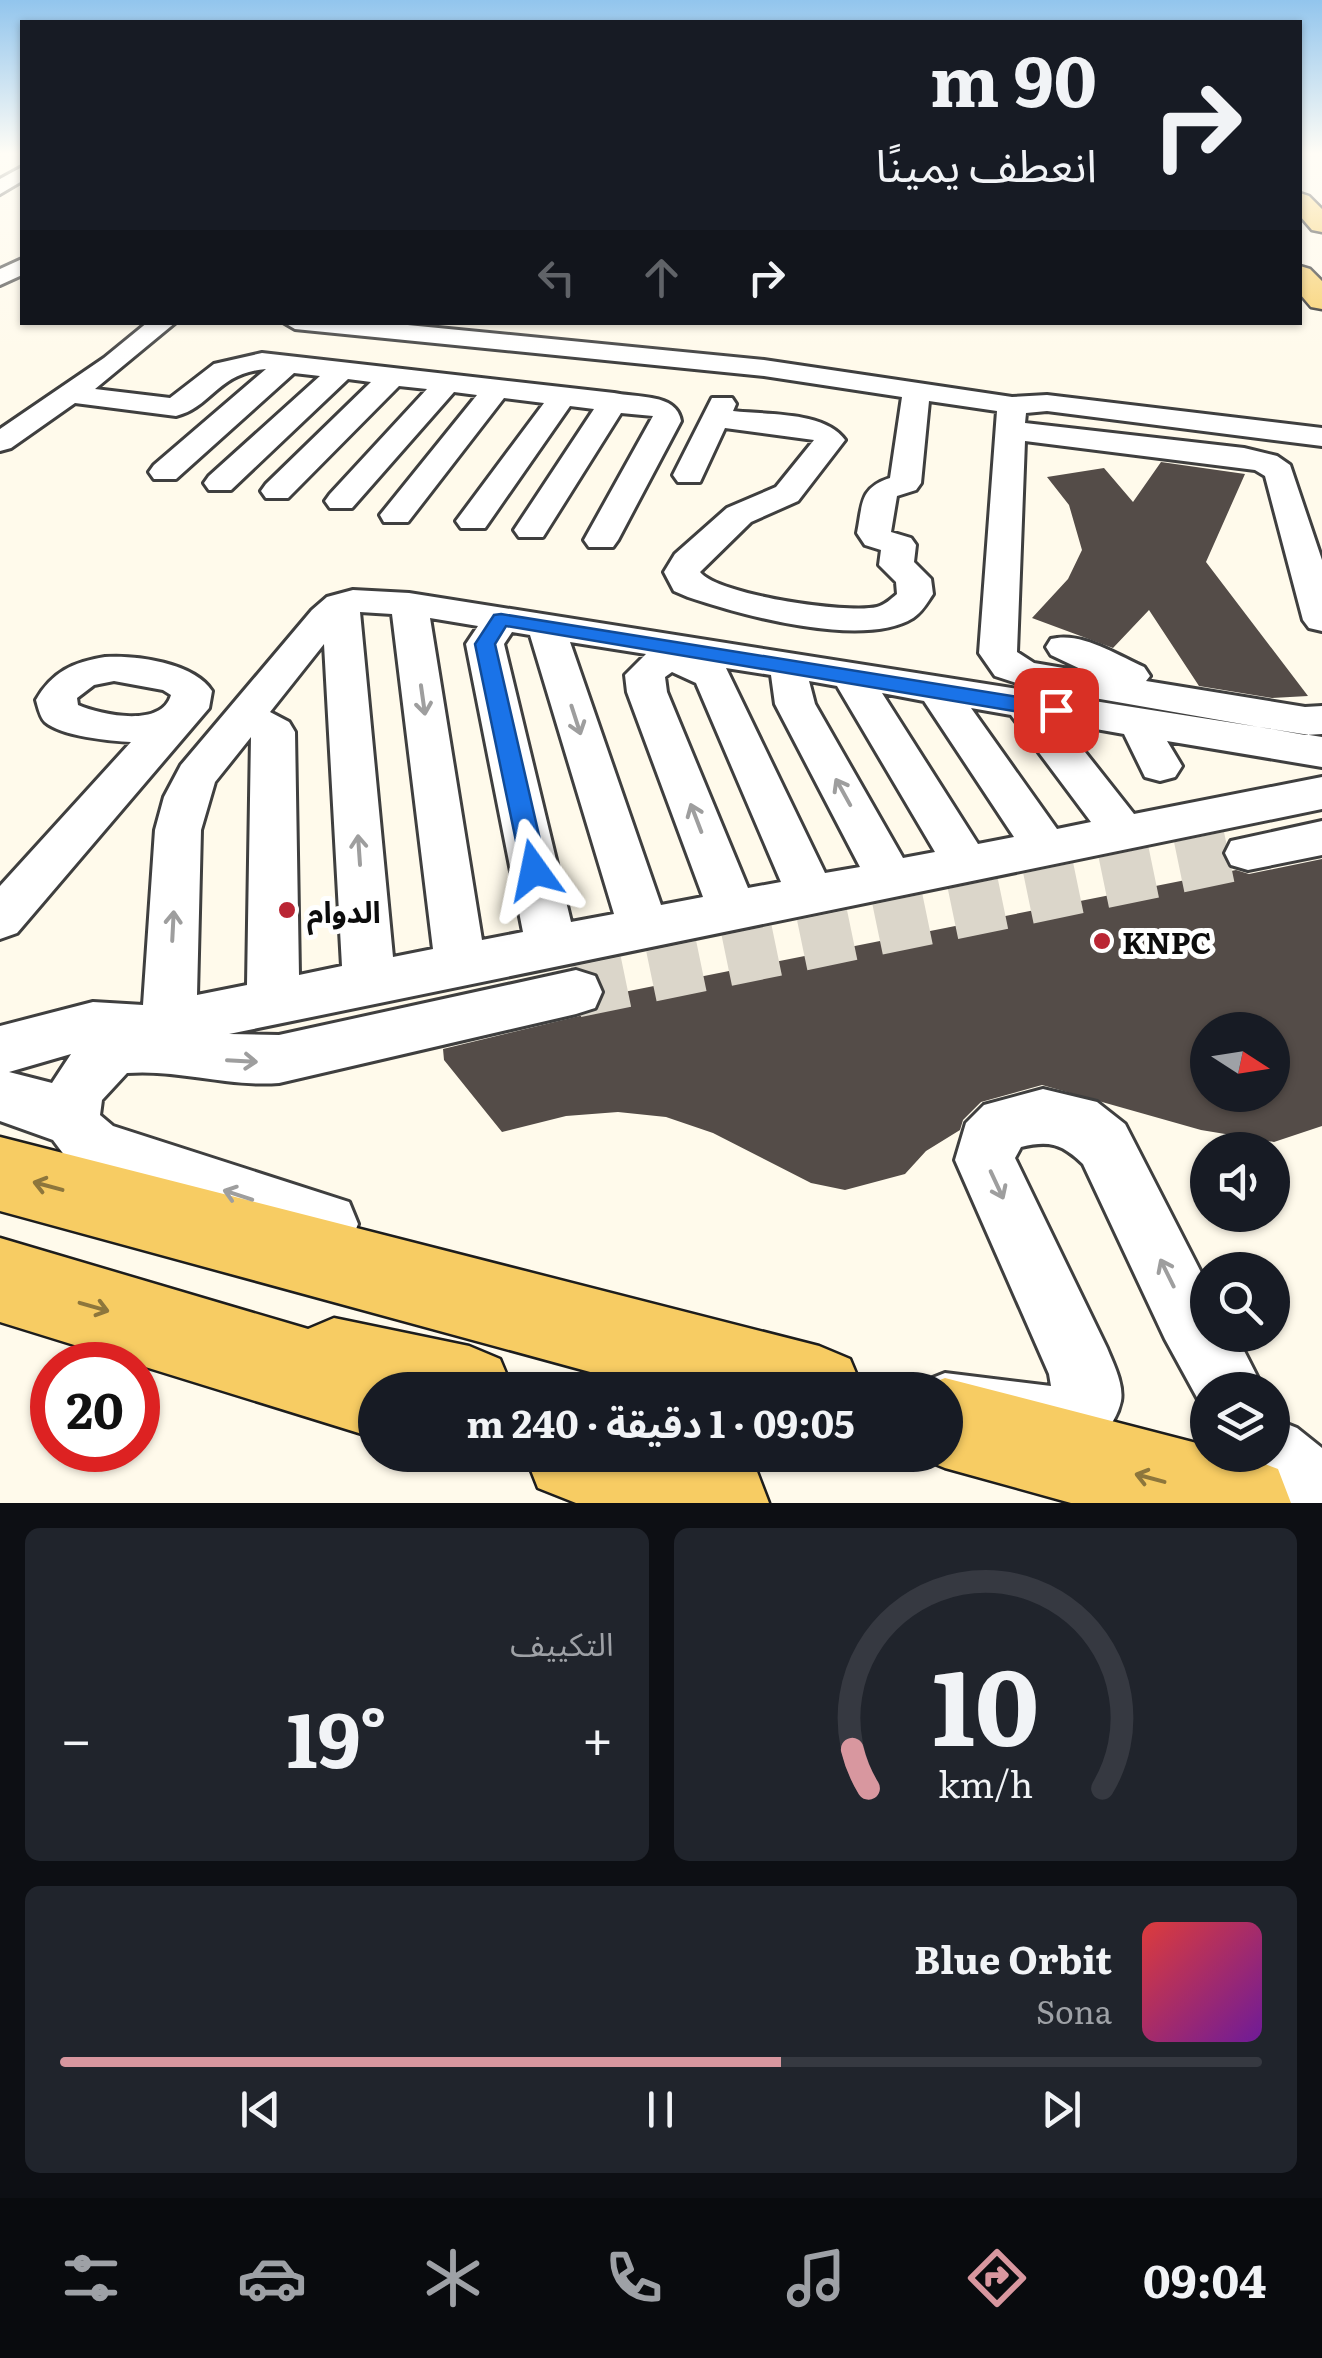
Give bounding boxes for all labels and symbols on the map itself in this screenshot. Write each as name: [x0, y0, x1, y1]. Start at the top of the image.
pin: [1014, 668, 1099, 753]
one-way arrow: [414, 684, 432, 716]
one-way arrow: [568, 704, 586, 735]
one-way arrow: [832, 777, 852, 807]
one-way arrow: [686, 804, 704, 834]
position arrow: [482, 818, 586, 922]
one-way arrow: [349, 835, 368, 867]
place label: الدوام: [307, 888, 381, 936]
marker: الدوام: [276, 899, 298, 921]
one-way arrow: [164, 911, 183, 943]
place label: KNPC: [1122, 919, 1212, 963]
marker: KNPC: [1091, 930, 1113, 952]
north arrow: [1190, 1012, 1290, 1112]
one-way arrow: [225, 1051, 258, 1070]
one-way arrow: [989, 1170, 1008, 1200]
one-way arrow: [33, 1176, 64, 1195]
one-way arrow: [223, 1185, 255, 1203]
one-way arrow: [1157, 1259, 1176, 1289]
one-way arrow: [78, 1299, 109, 1317]
speed limit sign: 20: [30, 1342, 160, 1472]
one-way arrow: [1135, 1467, 1166, 1486]

